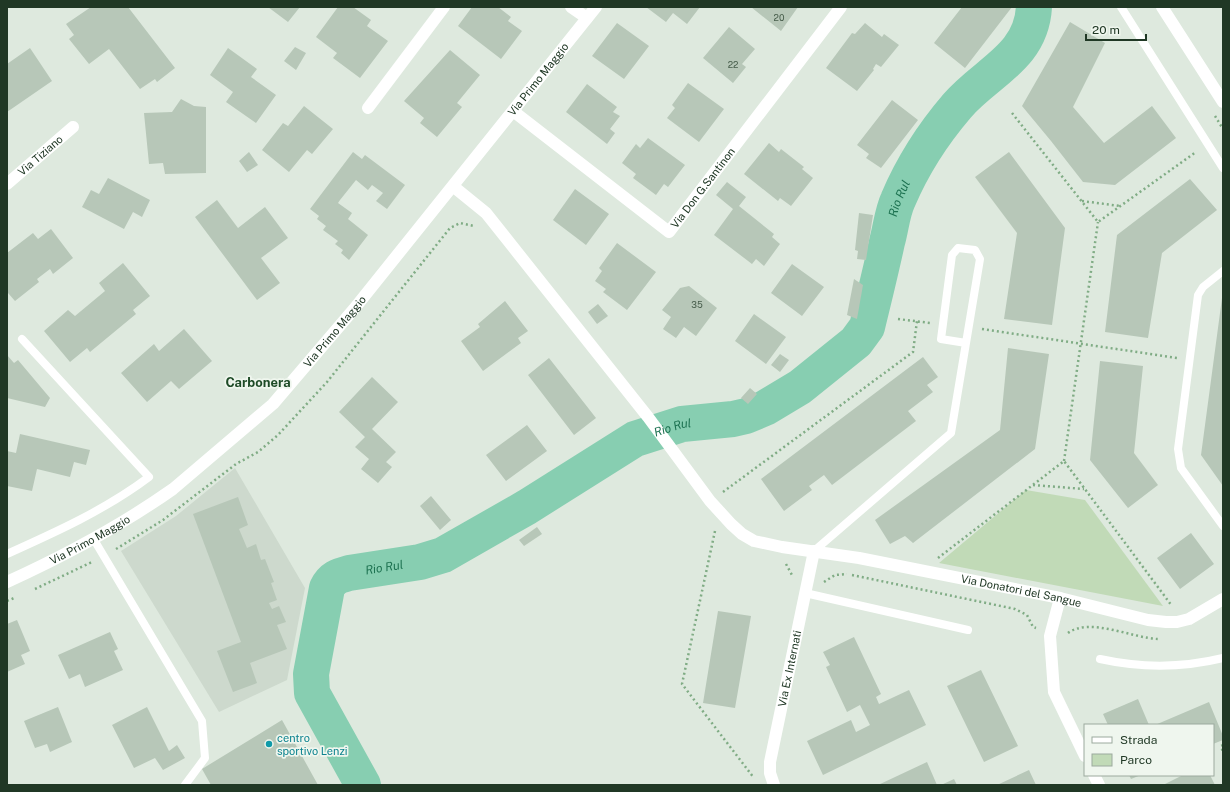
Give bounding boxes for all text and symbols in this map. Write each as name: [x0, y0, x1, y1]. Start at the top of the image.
house number: 20: [774, 12, 785, 23]
scale bar: [1086, 16, 1146, 42]
text: 20 m: [1092, 23, 1120, 37]
street label: Via Primo Maggio: [505, 40, 571, 118]
house number: 22: [728, 59, 738, 70]
street label: Via Tiziano: [16, 133, 65, 178]
street label: Via Don G.Santinon: [668, 145, 737, 230]
water label: Rio Rul: [886, 178, 913, 218]
street label: Via Primo Maggio: [301, 293, 368, 370]
house number: 35: [691, 299, 703, 310]
district label: Carbonera: [225, 375, 291, 390]
water label: Rio Rul: [652, 416, 692, 440]
street label: Via Primo Maggio: [48, 513, 132, 567]
water label: Rio Rul: [364, 558, 404, 577]
street label: Via Donatori del Sangue: [960, 572, 1083, 609]
street label: Via Ex Internati: [776, 629, 803, 708]
legend: [1084, 724, 1214, 776]
place label: centro sportivo Lenzi: [277, 732, 347, 757]
text: Strada: [1120, 733, 1157, 747]
marker: centro sportivo Lenzi: [264, 739, 274, 749]
text: Parco: [1120, 753, 1152, 767]

